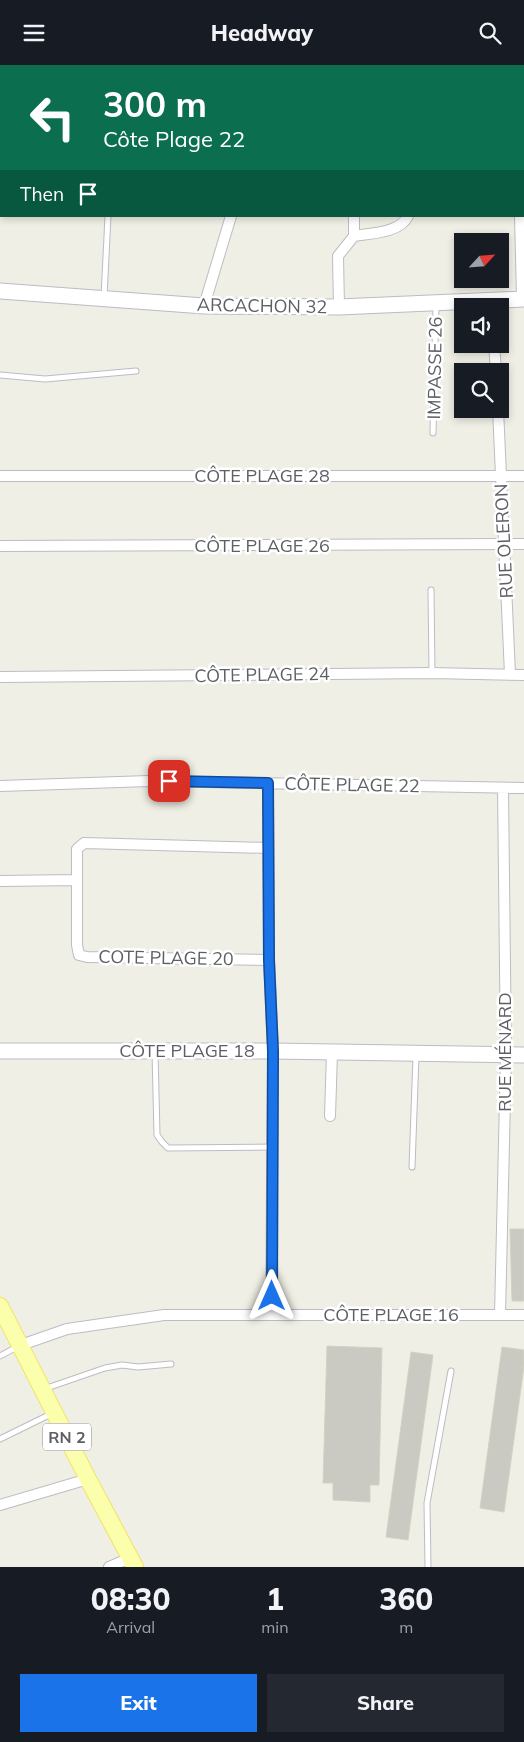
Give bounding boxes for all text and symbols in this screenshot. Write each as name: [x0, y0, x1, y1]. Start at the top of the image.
icon: menu: [20, 19, 48, 47]
text: Headway: [211, 19, 313, 47]
icon: search: [476, 19, 504, 47]
text: 300 m: [103, 82, 207, 126]
icon: left: [20, 85, 85, 150]
text: Côte Plage 22: [103, 125, 245, 153]
icon: arrive: [74, 180, 102, 208]
text: Then: [20, 182, 64, 206]
north arrow: [454, 233, 509, 287]
map controls: [454, 233, 509, 418]
street label: ARCACHON 32: [197, 293, 327, 318]
button: sound: [454, 298, 509, 353]
street label: IMPASSE 26: [422, 316, 447, 420]
button: search: [454, 363, 509, 418]
street label: CÔTE PLAGE 28: [194, 464, 330, 487]
street label: RUE OLERON: [489, 483, 518, 599]
street label: CÔTE PLAGE 26: [194, 534, 330, 557]
street label: CÔTE PLAGE 24: [194, 662, 330, 687]
pin: [148, 760, 190, 802]
icon: arrive: [155, 767, 183, 795]
street label: CÔTE PLAGE 22: [284, 772, 420, 797]
street label: COTE PLAGE 20: [98, 945, 234, 970]
street label: RUE MÉNARD: [493, 992, 516, 1112]
street label: CÔTE PLAGE 18: [119, 1039, 255, 1062]
position arrow: [245, 1269, 297, 1321]
street label: CÔTE PLAGE 16: [323, 1303, 459, 1326]
road number: RN 2: [43, 1423, 91, 1450]
text: 08:30: [91, 1580, 171, 1618]
text: 1: [266, 1580, 284, 1618]
text: 360: [379, 1580, 433, 1618]
text: Arrival: [106, 1617, 155, 1637]
text: min: [261, 1617, 289, 1637]
text: m: [399, 1617, 413, 1637]
button: Exit: [20, 1674, 257, 1732]
button: Share: [267, 1674, 504, 1732]

